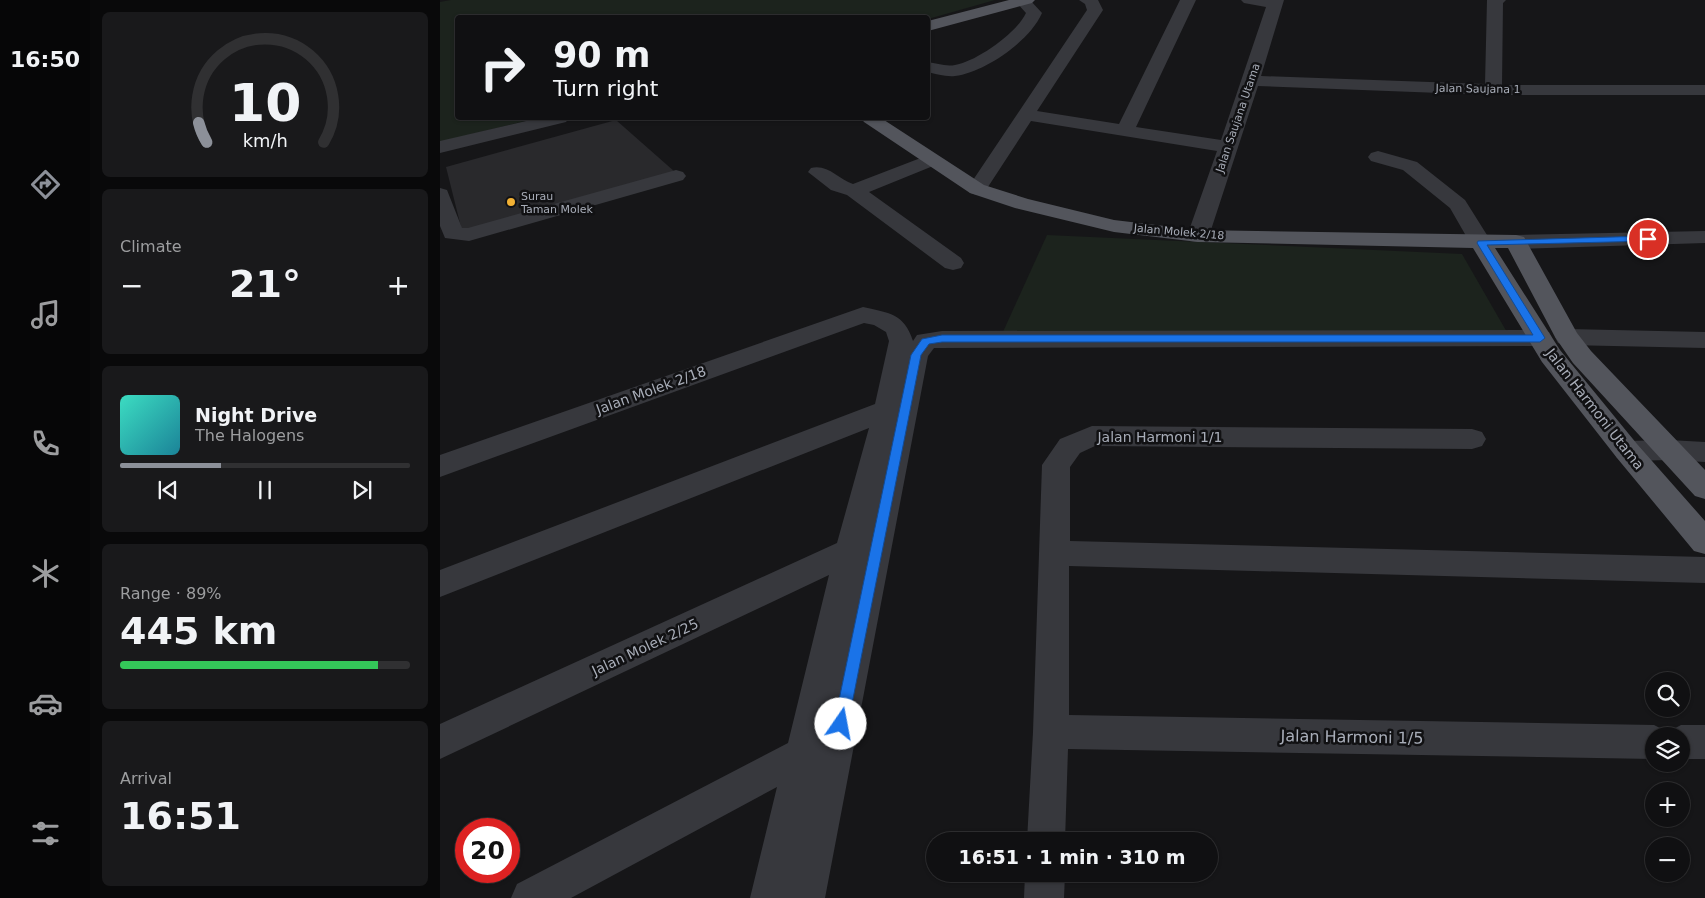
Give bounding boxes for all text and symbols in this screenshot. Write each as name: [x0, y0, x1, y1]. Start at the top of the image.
icon: right: [470, 35, 535, 100]
text: 90 m: [553, 35, 650, 75]
text: 16:50: [10, 47, 80, 72]
street label: Jalan Saujana Utama: [1213, 62, 1263, 175]
text: 10: [229, 73, 301, 133]
text: Turn right: [553, 76, 658, 101]
street label: Jalan Saujana 1: [1434, 82, 1521, 96]
text: km/h: [242, 130, 288, 151]
icon: directions: [28, 167, 63, 202]
place label: Surau Taman Molek: [520, 190, 594, 216]
marker: Surau Taman Molek: [505, 196, 517, 208]
pin: [1627, 218, 1669, 260]
street label: Jalan Molek 2/18: [1132, 221, 1225, 242]
icon: arrive: [1634, 225, 1662, 253]
text: Climate: [120, 237, 182, 256]
text: 21°: [229, 262, 301, 306]
text: −: [120, 269, 143, 302]
text: +: [387, 269, 410, 302]
icon: music: [28, 297, 63, 332]
street label: Jalan Harmoni Utama: [1542, 345, 1647, 473]
street label: Jalan Molek 2/18: [593, 363, 708, 418]
text: Night Drive: [195, 404, 317, 426]
icon: phone: [28, 426, 63, 461]
text: The Halogens: [195, 426, 304, 445]
street label: Jalan Harmoni 1/1: [1096, 429, 1223, 445]
icon: previous: [154, 476, 182, 504]
icon: pause: [251, 476, 279, 504]
icon: next: [348, 476, 376, 504]
icon: climate: [28, 556, 63, 591]
text: Range · 89%: [120, 584, 222, 603]
text: 445 km: [120, 609, 277, 653]
street label: Jalan Molek 2/25: [588, 615, 701, 679]
map controls: [1645, 672, 1690, 882]
button: search: [1645, 672, 1690, 717]
icon: car: [28, 686, 63, 721]
position arrow: [814, 697, 866, 749]
street label: Jalan Harmoni 1/5: [1279, 726, 1424, 748]
button: layers: [1645, 727, 1690, 772]
text: Arrival: [120, 769, 172, 788]
button: +: [1645, 782, 1690, 827]
text: 16:51: [120, 794, 241, 838]
icon: filters: [28, 816, 63, 851]
speed limit sign: 20: [455, 818, 520, 883]
button: −: [1645, 837, 1690, 882]
text: 16:51 · 1 min · 310 m: [958, 846, 1186, 868]

